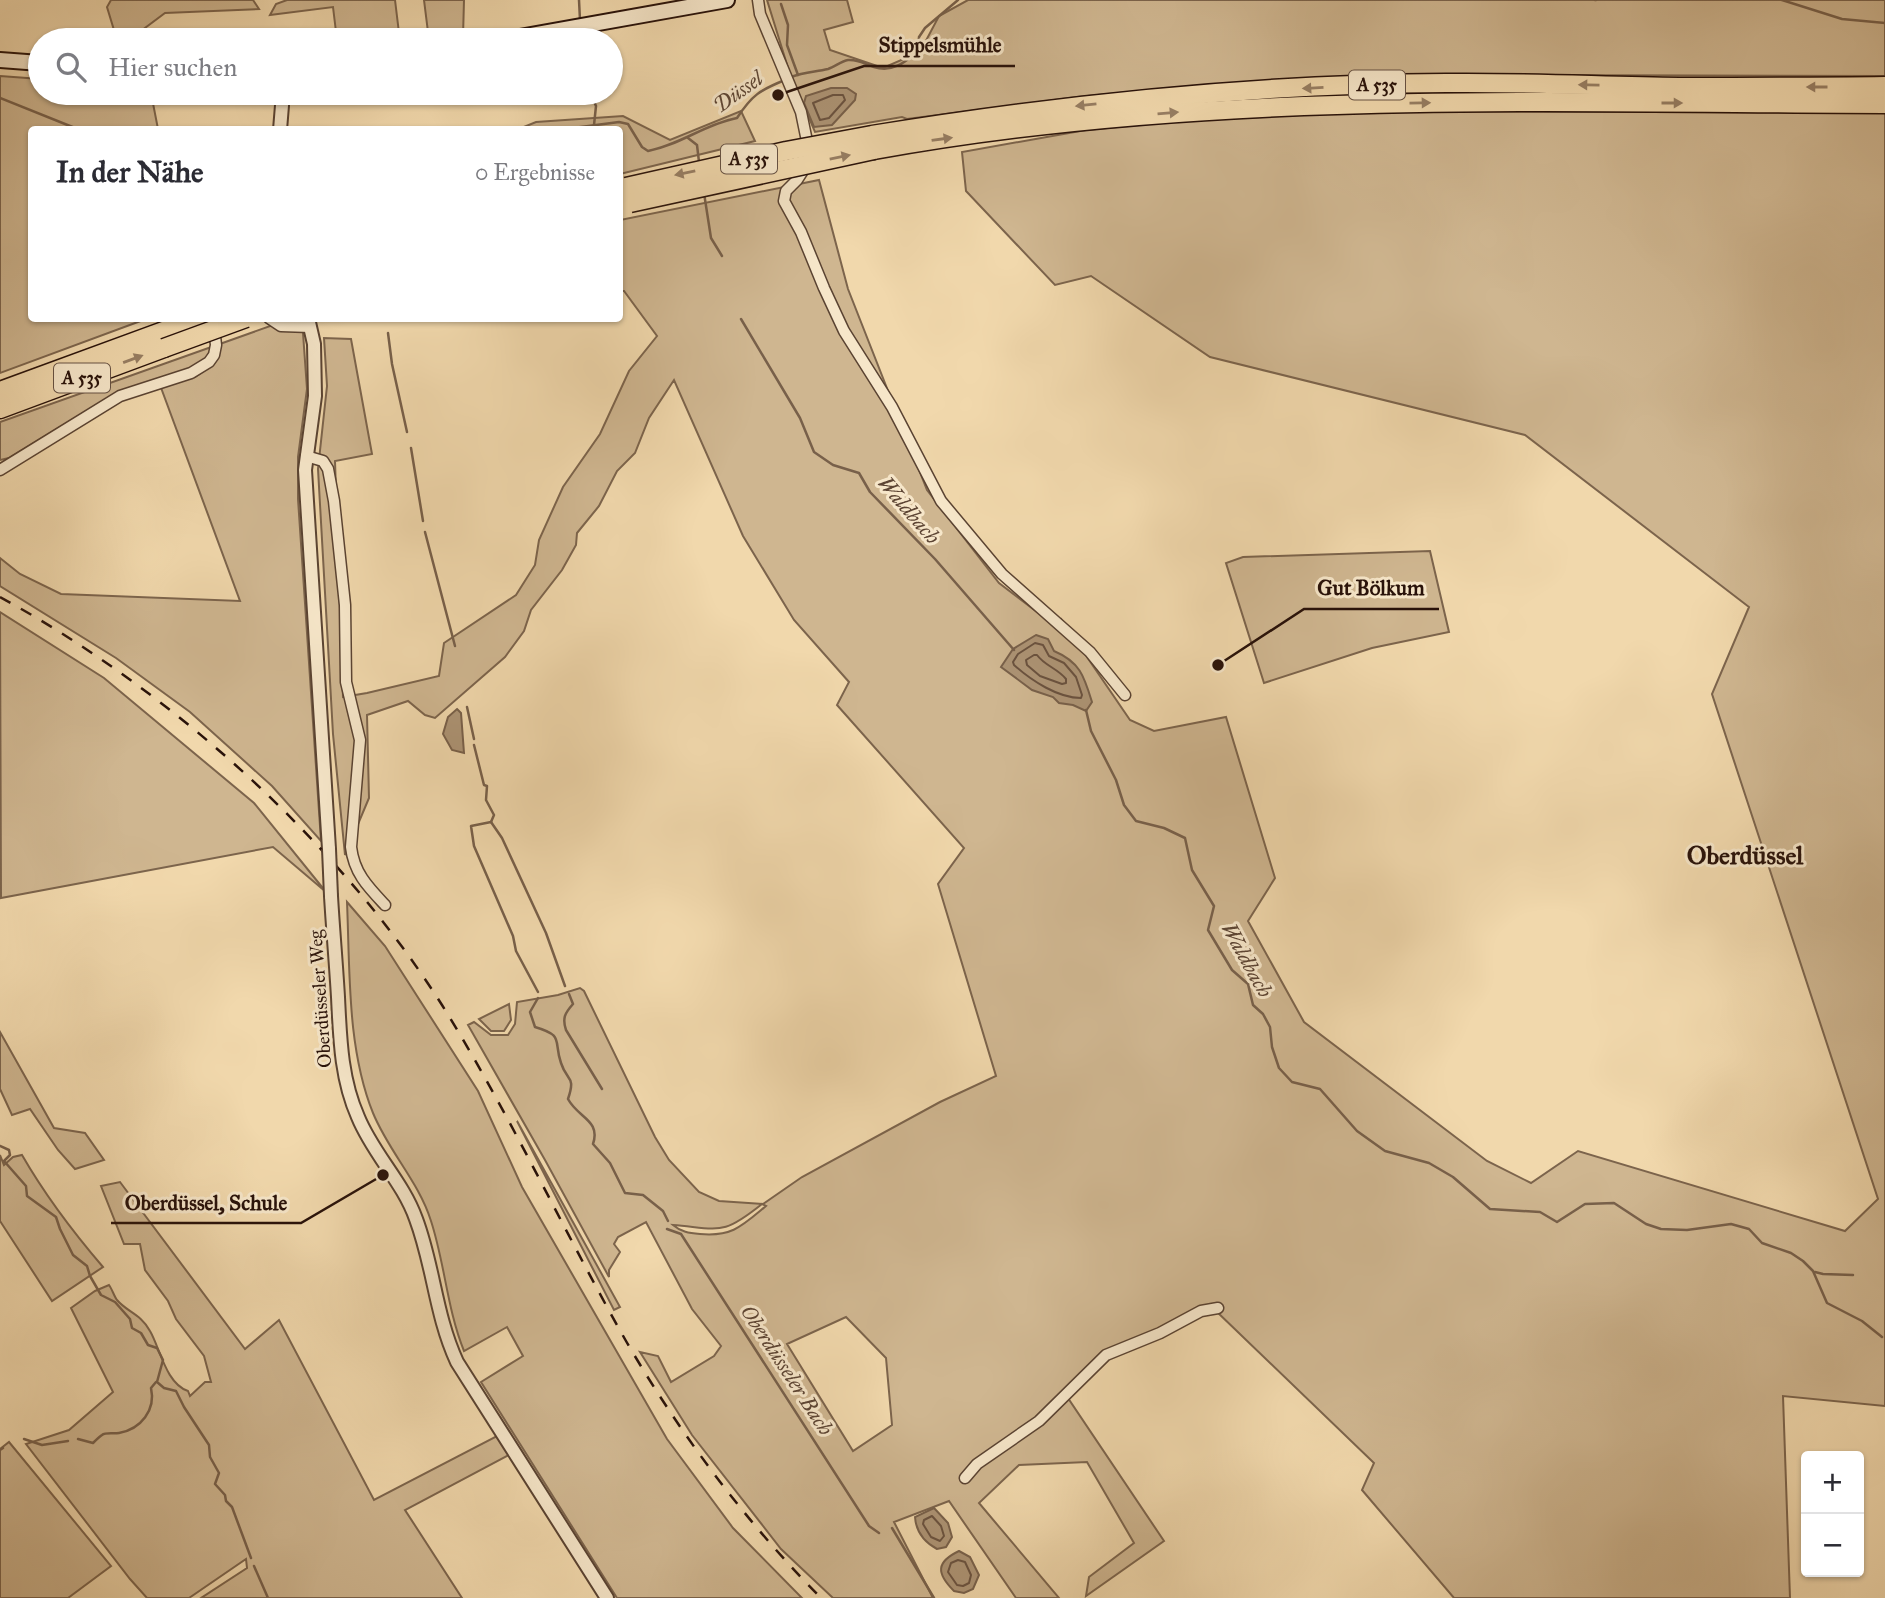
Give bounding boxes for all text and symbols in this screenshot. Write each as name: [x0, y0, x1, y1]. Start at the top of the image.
callout: Stippelsmühle: [864, 24, 1015, 66]
search box: [28, 28, 623, 105]
text: Stippelsmühle: [878, 32, 1002, 58]
icon: search: [52, 48, 90, 86]
text: Hier suchen: [108, 51, 237, 83]
water label: Düssel: [708, 64, 770, 118]
road number: A 535: [1349, 70, 1405, 100]
one-way arrow: [1578, 79, 1600, 91]
one-way arrow: [1806, 81, 1828, 93]
one-way arrow: [1302, 82, 1324, 93]
one-way arrow: [1409, 97, 1431, 109]
one-way arrow: [1661, 98, 1683, 109]
one-way arrow: [1075, 100, 1097, 111]
one-way arrow: [1157, 107, 1179, 118]
one-way arrow: [931, 133, 953, 144]
road number: A 535: [721, 144, 777, 174]
one-way arrow: [829, 151, 851, 162]
text: In der Nähe: [56, 154, 204, 190]
text: 0 Ergebnisse: [475, 158, 595, 186]
one-way arrow: [674, 168, 696, 179]
one-way arrow: [122, 354, 143, 365]
road number: A 535: [54, 364, 110, 392]
water label: Waldbach: [872, 471, 946, 549]
callout: Gut Bölkum: [1304, 567, 1439, 609]
text: Gut Bölkum: [1317, 575, 1425, 601]
district label: Oberdüssel: [1687, 839, 1804, 871]
water label: Waldbach: [1216, 918, 1278, 1002]
street label: Oberdüsseler Weg: [304, 929, 337, 1069]
callout: Oberdüssel, Schule: [111, 1181, 301, 1223]
text: Oberdüssel, Schule: [125, 1190, 287, 1216]
water label: Oberdüsseler Bach: [735, 1300, 839, 1440]
map controls: [1801, 1451, 1864, 1577]
button: +: [1801, 1451, 1864, 1514]
button: −: [1801, 1514, 1864, 1577]

